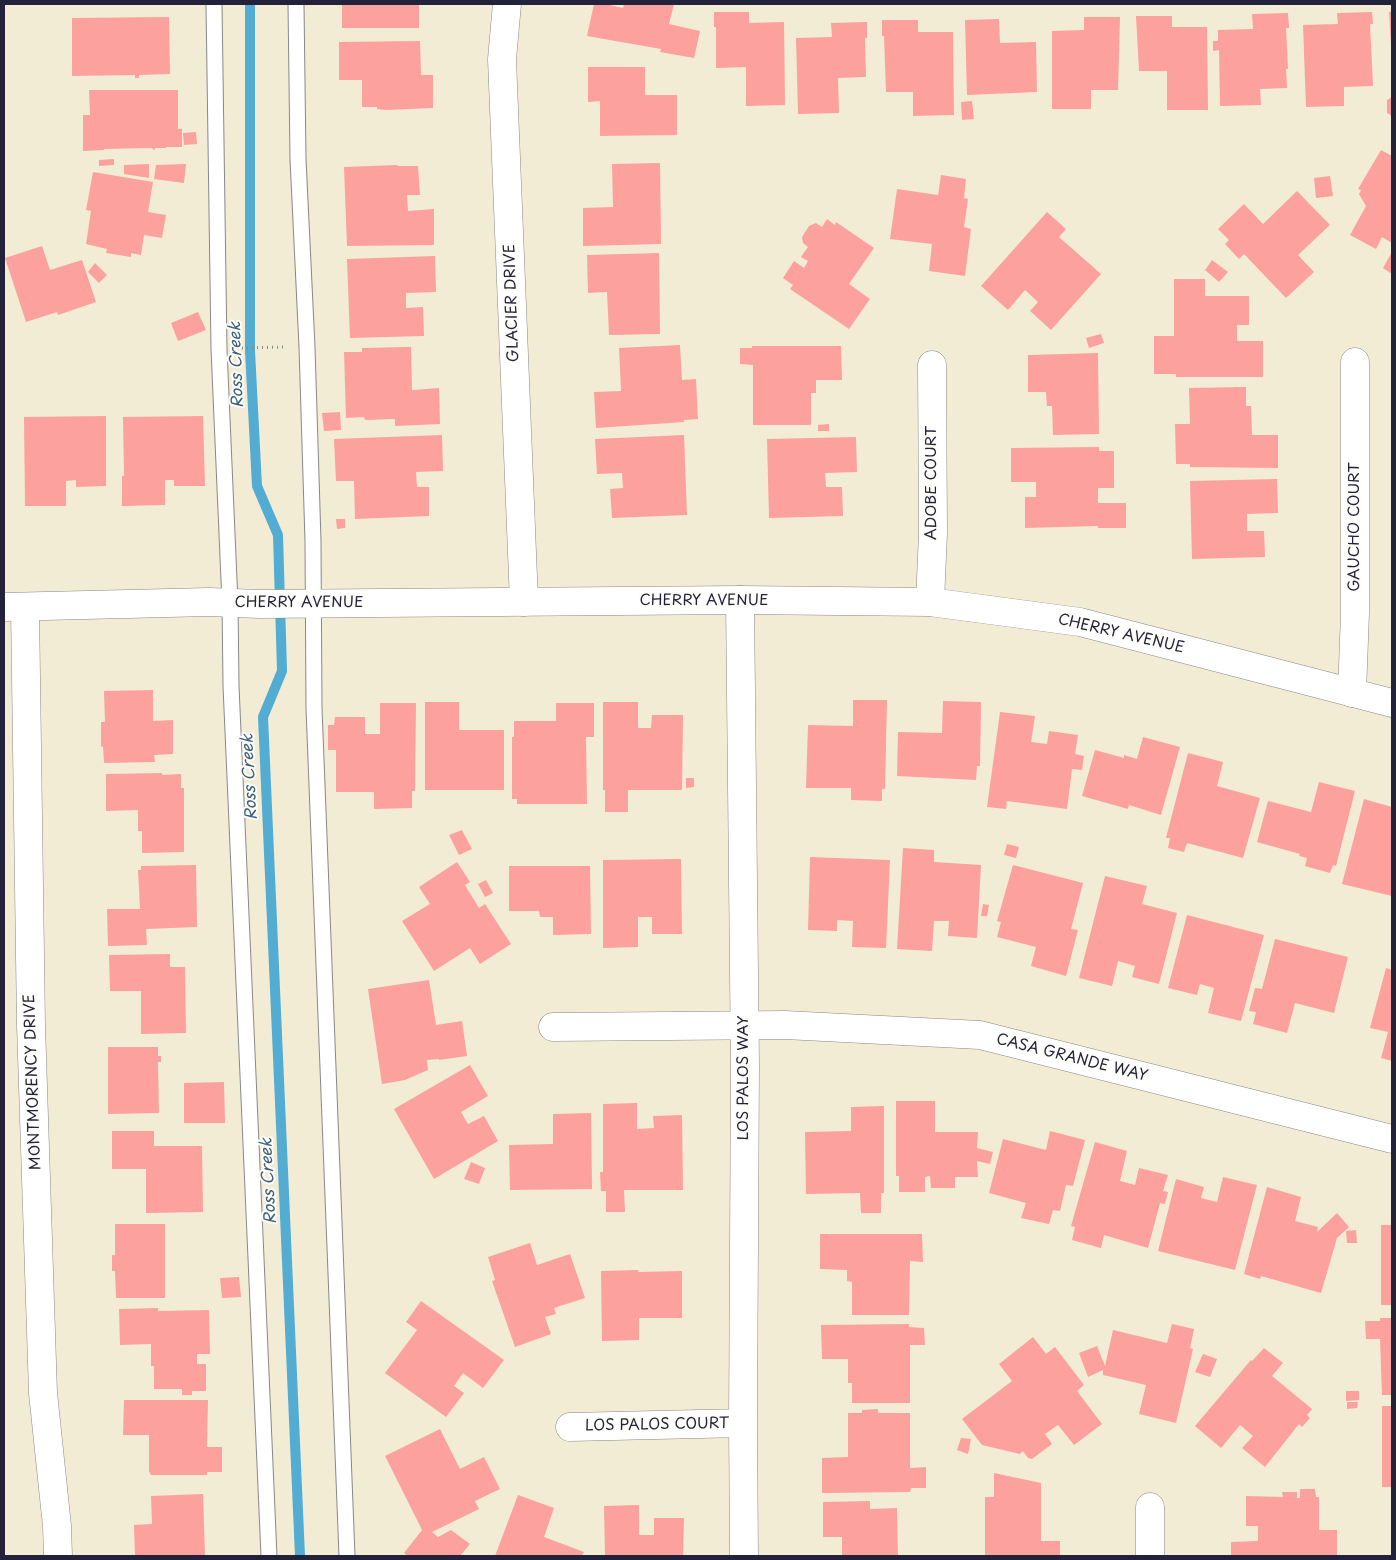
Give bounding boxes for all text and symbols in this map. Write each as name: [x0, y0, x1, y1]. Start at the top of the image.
street label: GLACIER DRIVE: [501, 244, 523, 362]
water label: Ross Creek: [226, 322, 248, 408]
street label: ADOBE COURT: [923, 426, 941, 540]
street label: GAUCHO COURT: [1346, 462, 1364, 592]
street label: CHERRY AVENUE: [640, 592, 768, 610]
street label: CHERRY AVENUE: [235, 594, 363, 612]
street label: CHERRY AVENUE: [1056, 611, 1186, 657]
water label: Ross Creek: [238, 734, 262, 820]
street label: MONTMORENCY DRIVE: [21, 994, 45, 1170]
street label: LOS PALOS WAY: [735, 1016, 753, 1140]
street label: CASA GRANDE WAY: [994, 1030, 1150, 1086]
water label: Ross Creek: [257, 1138, 281, 1224]
street label: LOS PALOS COURT: [585, 1415, 729, 1435]

